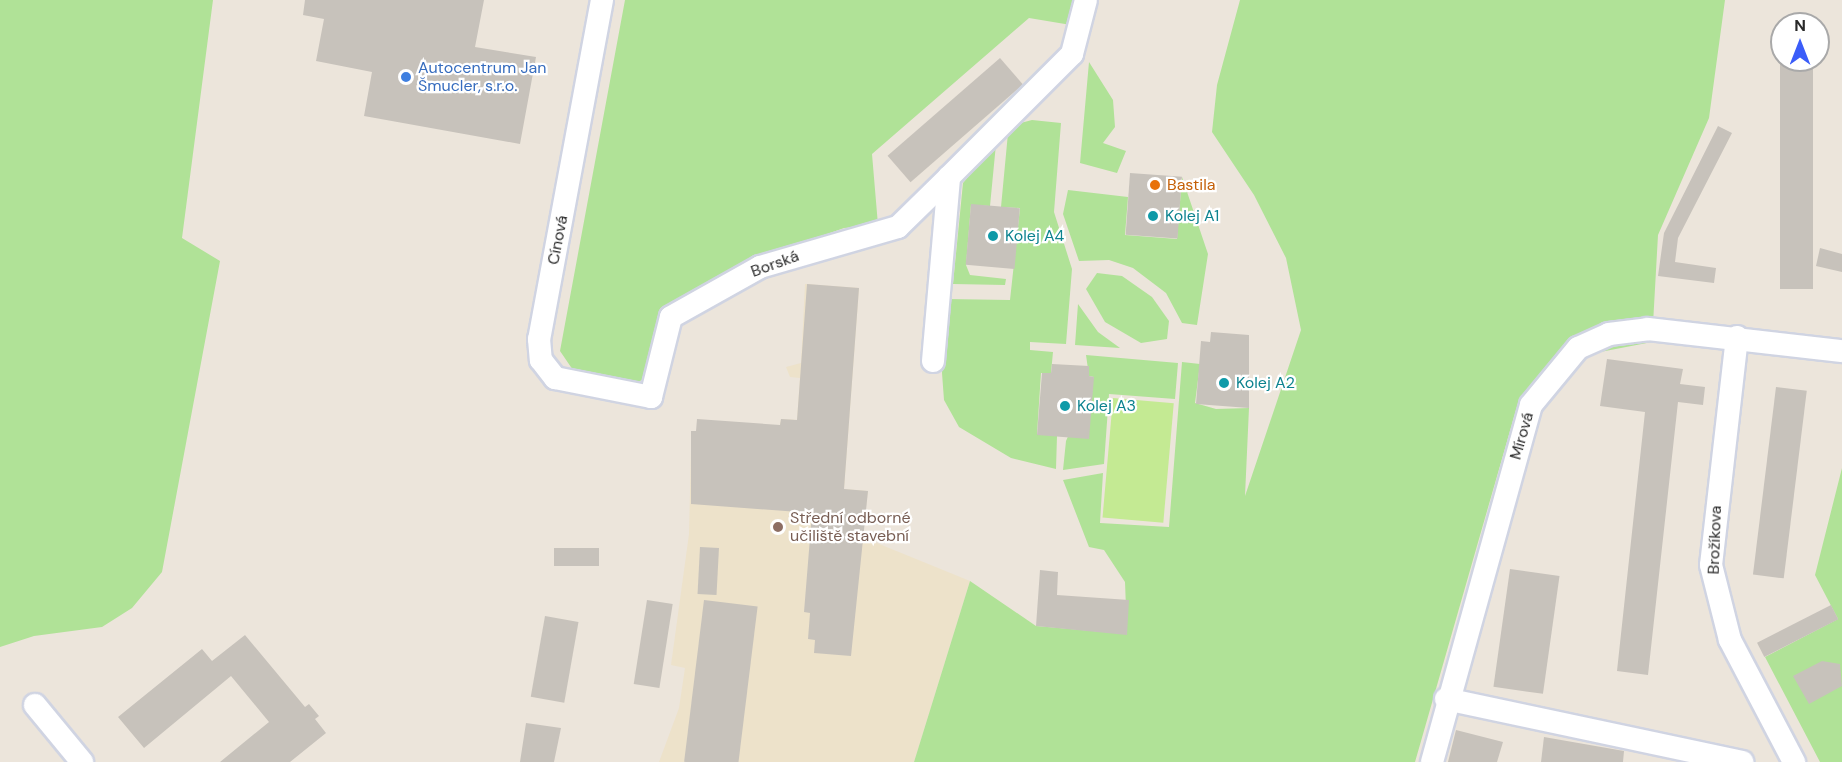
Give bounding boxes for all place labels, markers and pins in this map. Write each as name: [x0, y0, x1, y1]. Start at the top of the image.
place label: Autocentrum Jan Šmucler, s.r.o.: [418, 58, 546, 96]
marker: Autocentrum Jan Šmucler, s.r.o.: [399, 70, 413, 84]
place label: Bastila: [1167, 175, 1215, 195]
marker: Bastila: [1148, 178, 1162, 192]
place label: Kolej A1: [1165, 206, 1219, 226]
marker: Kolej A1: [1146, 209, 1160, 223]
place label: Kolej A4: [1005, 226, 1064, 246]
marker: Kolej A4: [986, 229, 1000, 243]
place label: Kolej A2: [1236, 373, 1295, 393]
marker: Kolej A2: [1217, 376, 1231, 390]
place label: Kolej A3: [1077, 396, 1136, 416]
marker: Kolej A3: [1058, 399, 1072, 413]
place label: Střední odborné učiliště stavební: [790, 508, 911, 546]
marker: Střední odborné učiliště stavební: [771, 520, 785, 534]

